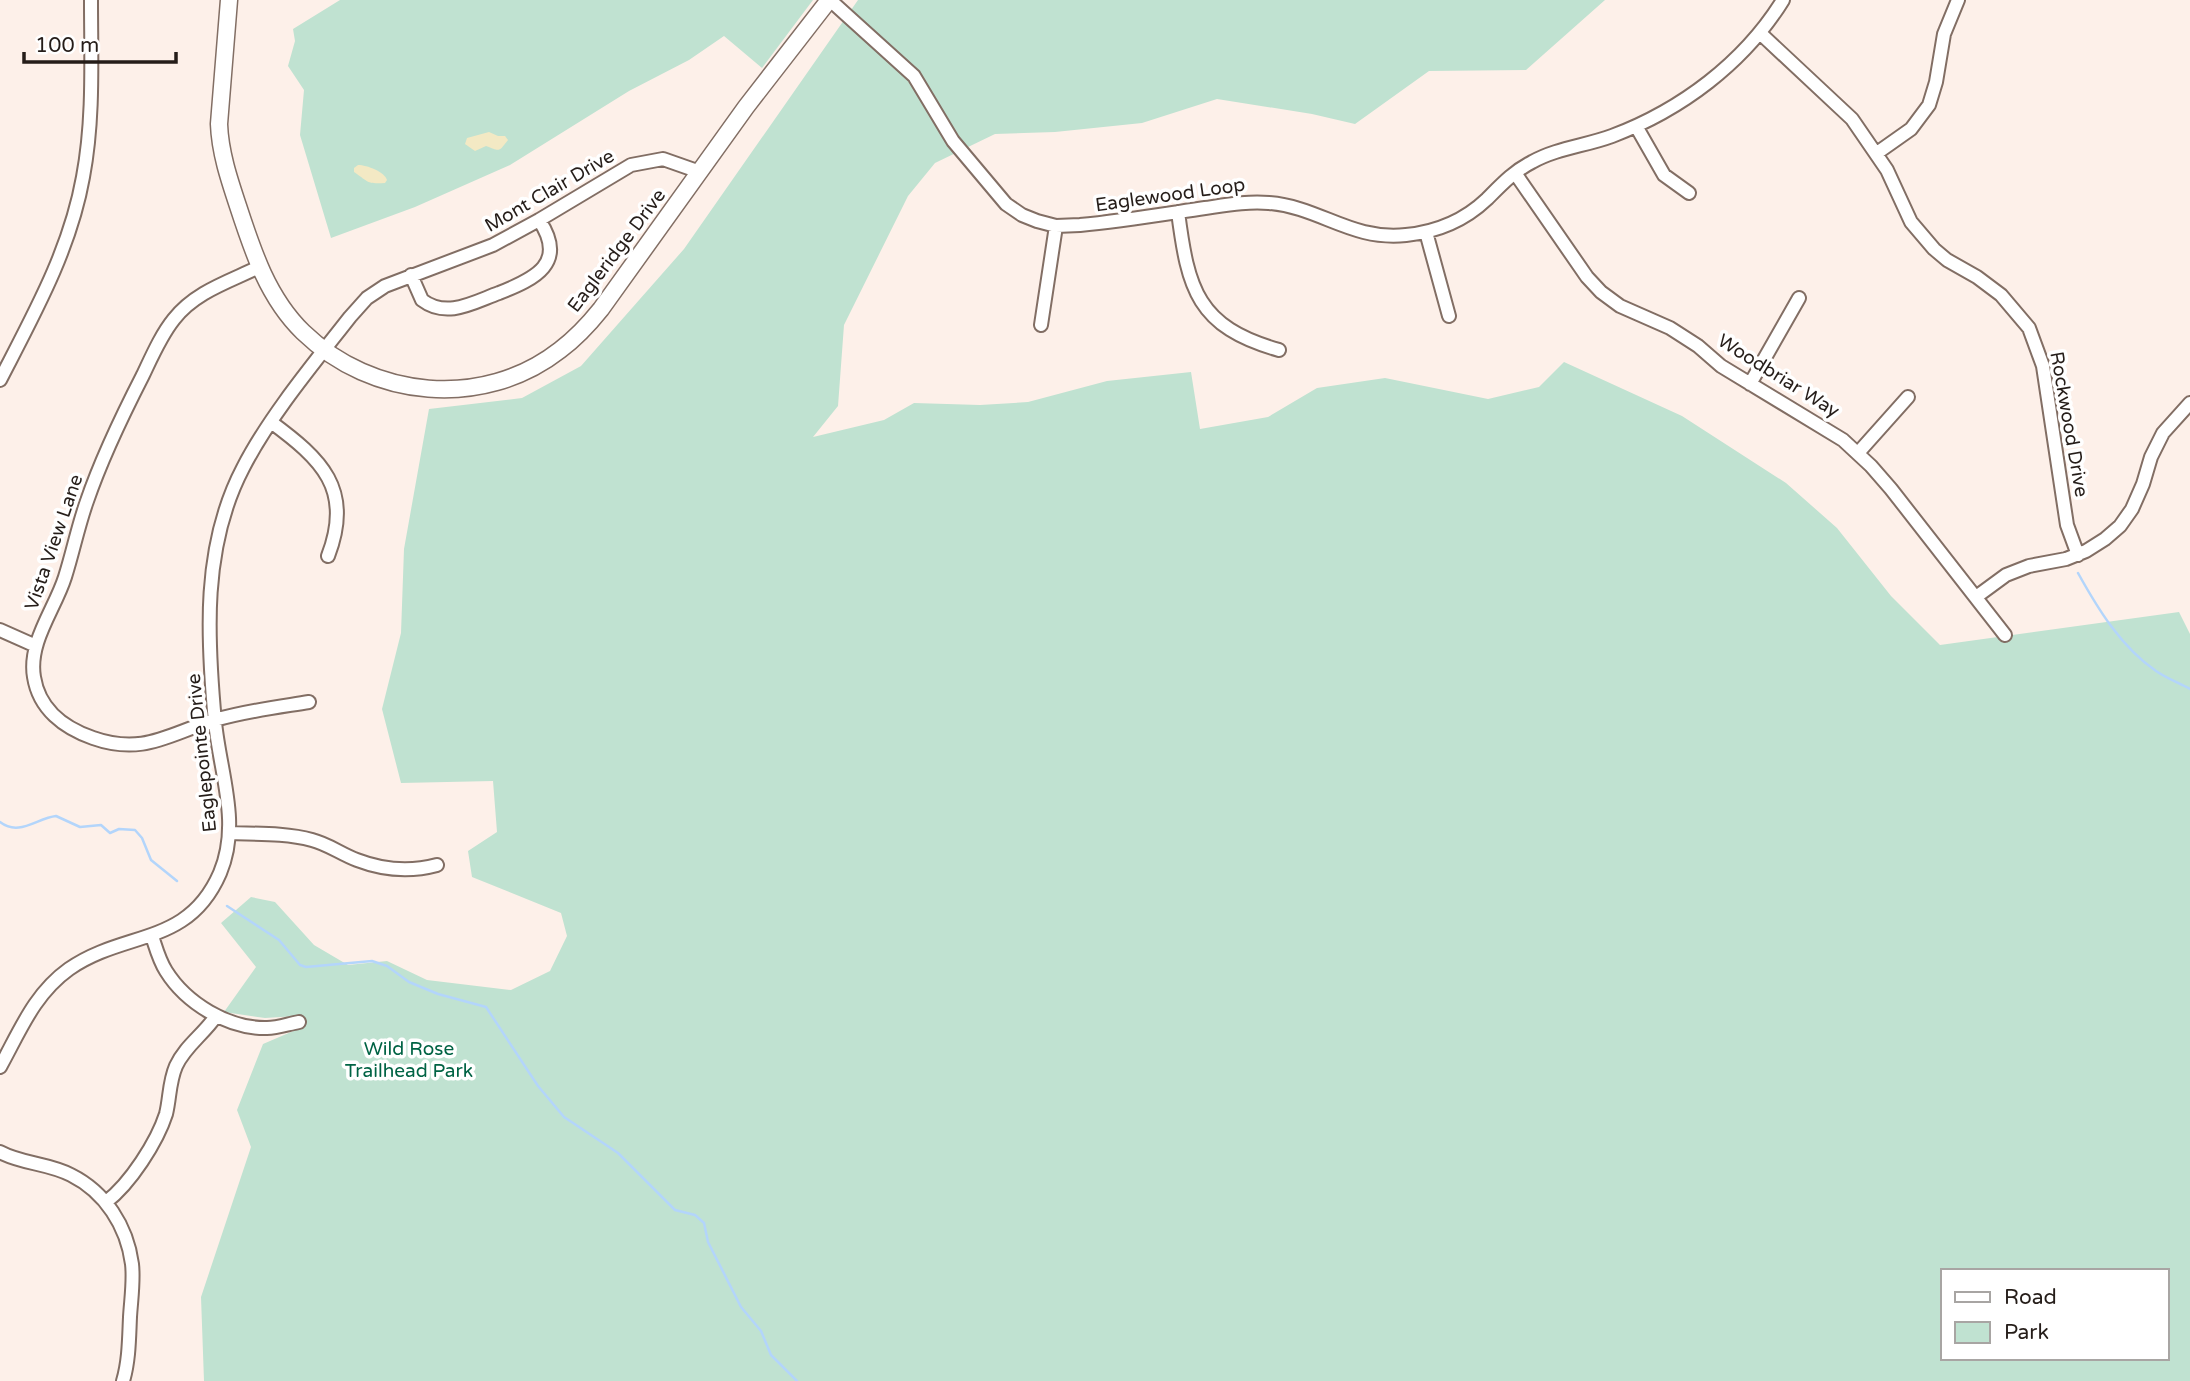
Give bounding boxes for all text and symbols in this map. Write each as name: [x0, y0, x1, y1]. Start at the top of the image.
scale bar: [24, 21, 177, 65]
text: 100 m: [35, 33, 99, 58]
street label: Mont Clair Drive: [481, 145, 618, 237]
street label: Eaglewood Loop: [1094, 174, 1246, 216]
street label: Eagleridge Drive: [563, 185, 670, 317]
street label: Woodbriar Way: [1713, 330, 1843, 422]
street label: Rockwood Drive: [2045, 350, 2093, 499]
street label: Vista View Lane: [20, 472, 87, 613]
street label: Eaglepointe Drive: [183, 672, 221, 833]
park label: Wild Rose Trailhead Park: [345, 1038, 473, 1082]
legend: [1941, 1269, 2169, 1360]
text: Road: [2004, 1285, 2057, 1310]
text: Park: [2004, 1320, 2049, 1345]

